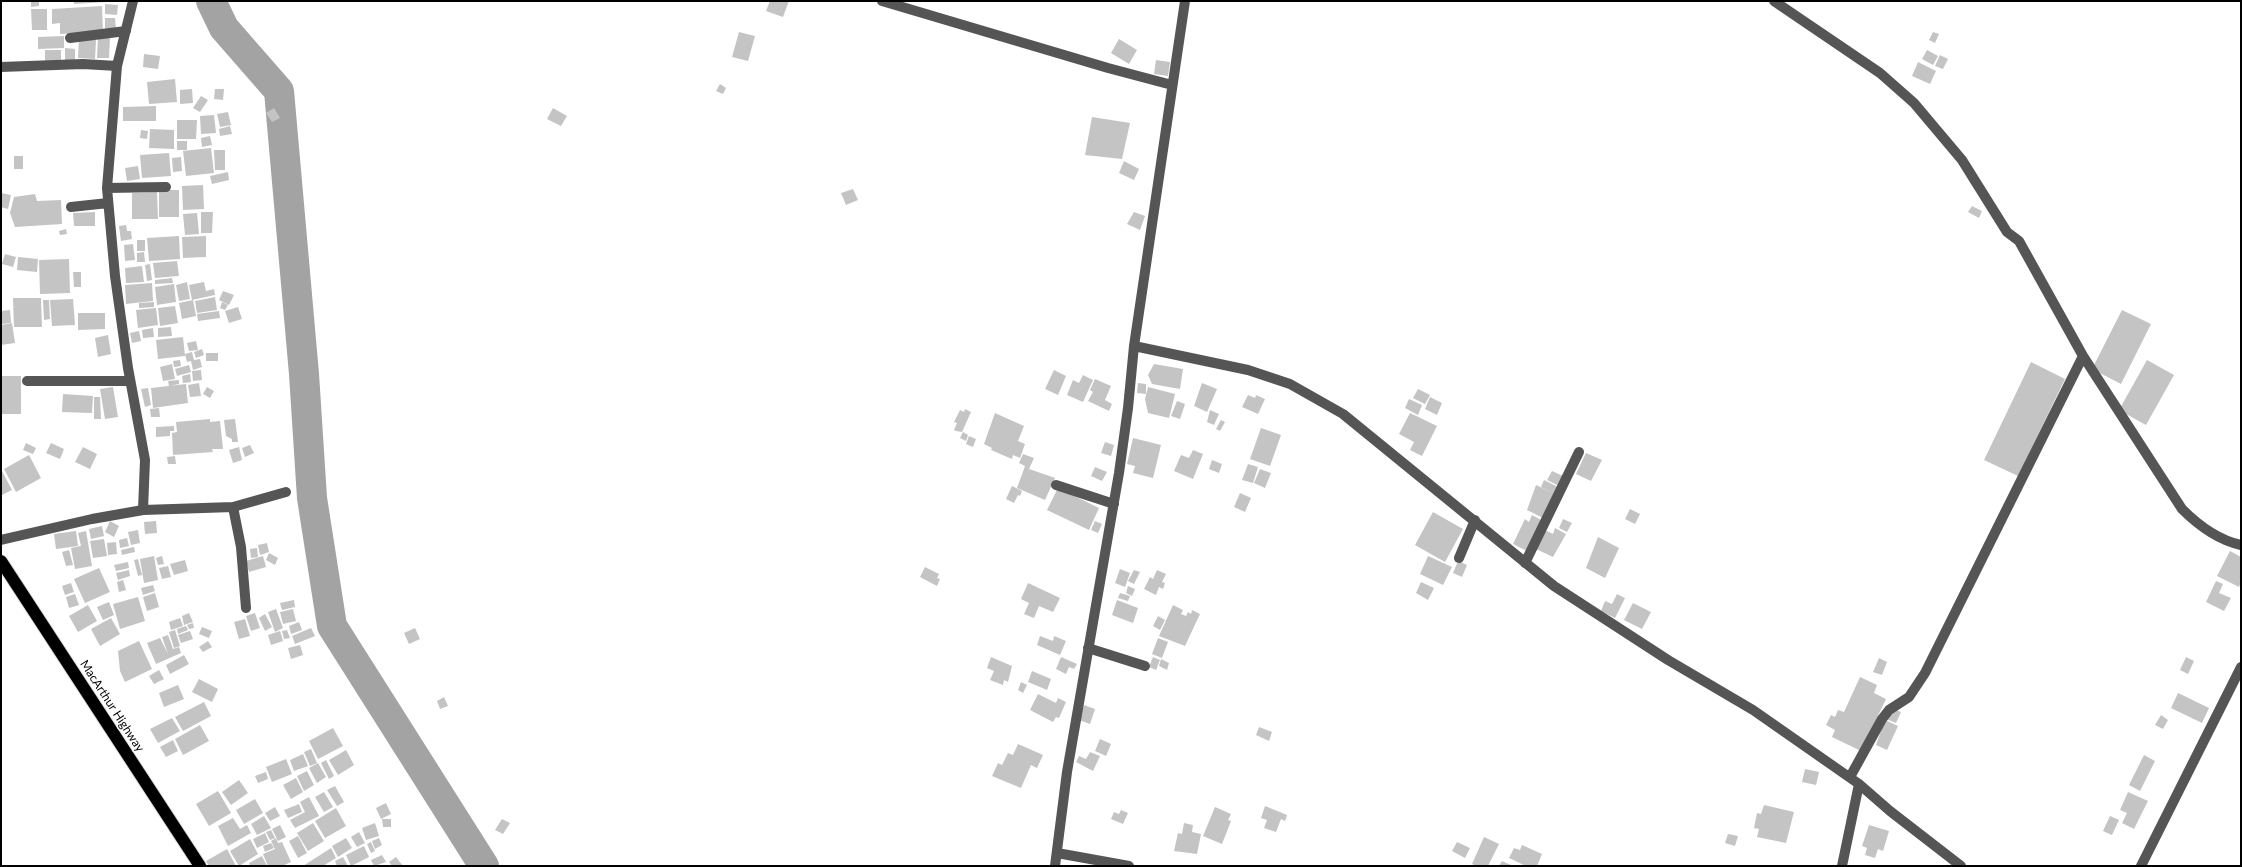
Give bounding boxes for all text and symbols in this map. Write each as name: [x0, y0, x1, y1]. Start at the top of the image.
street label: MacArthur Highway: [77, 657, 147, 755]

